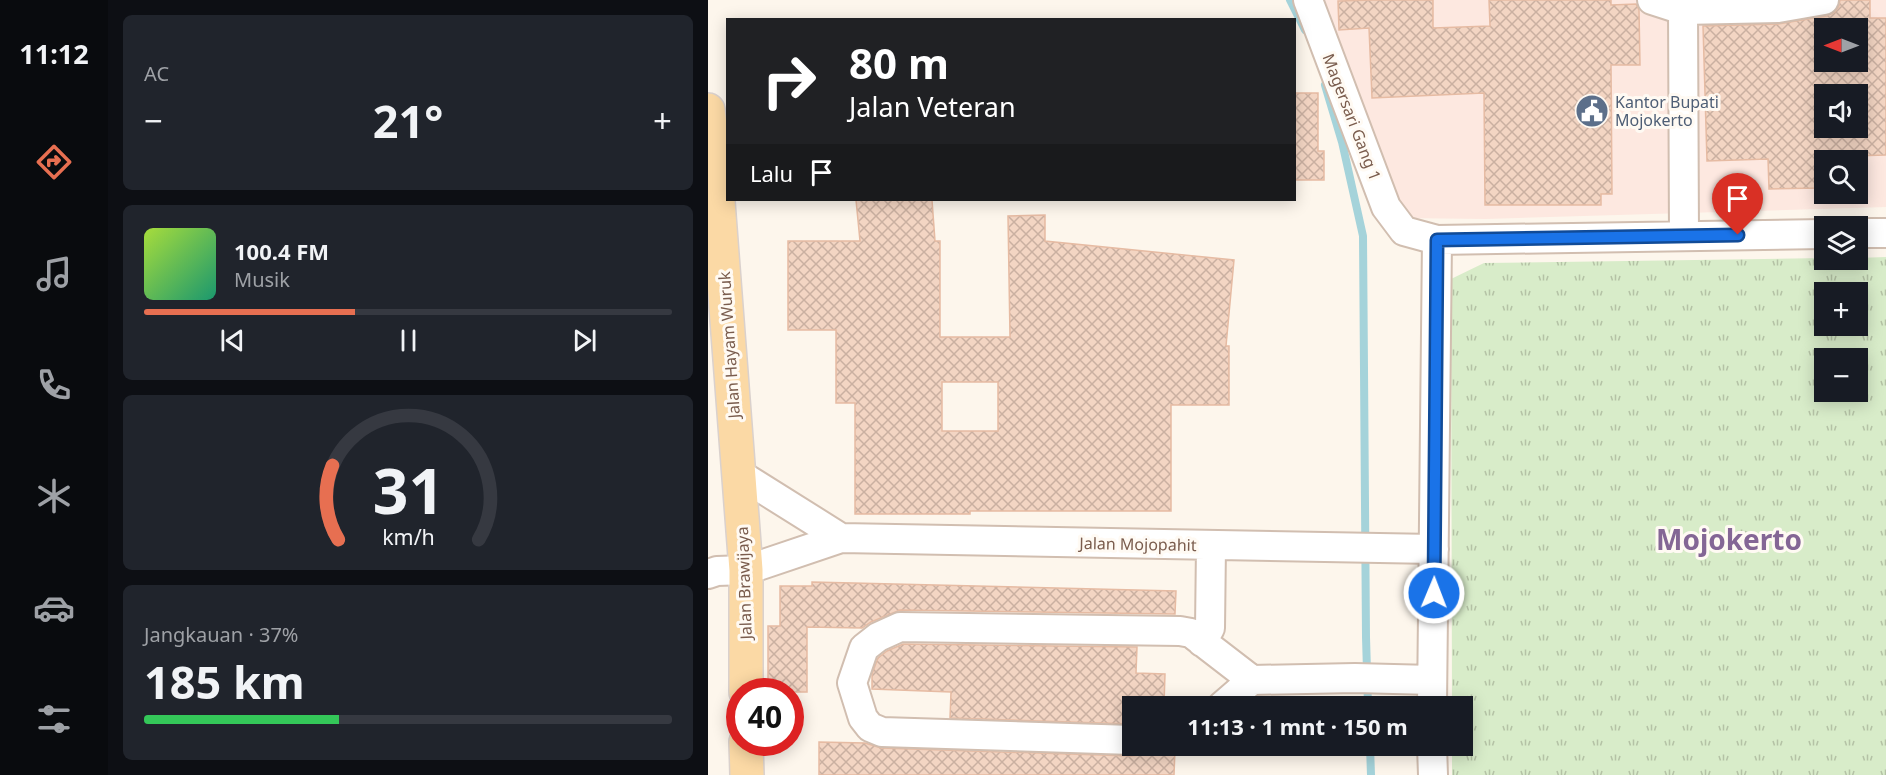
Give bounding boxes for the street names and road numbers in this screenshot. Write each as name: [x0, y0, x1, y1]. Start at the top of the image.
street label: Magersari Gang 1: [1318, 50, 1386, 184]
street label: Jalan Hayam Wuruk: [713, 270, 745, 421]
street label: Jalan Brawijaya: [731, 526, 757, 642]
street label: Jalan Mojopahit: [1077, 532, 1197, 556]

